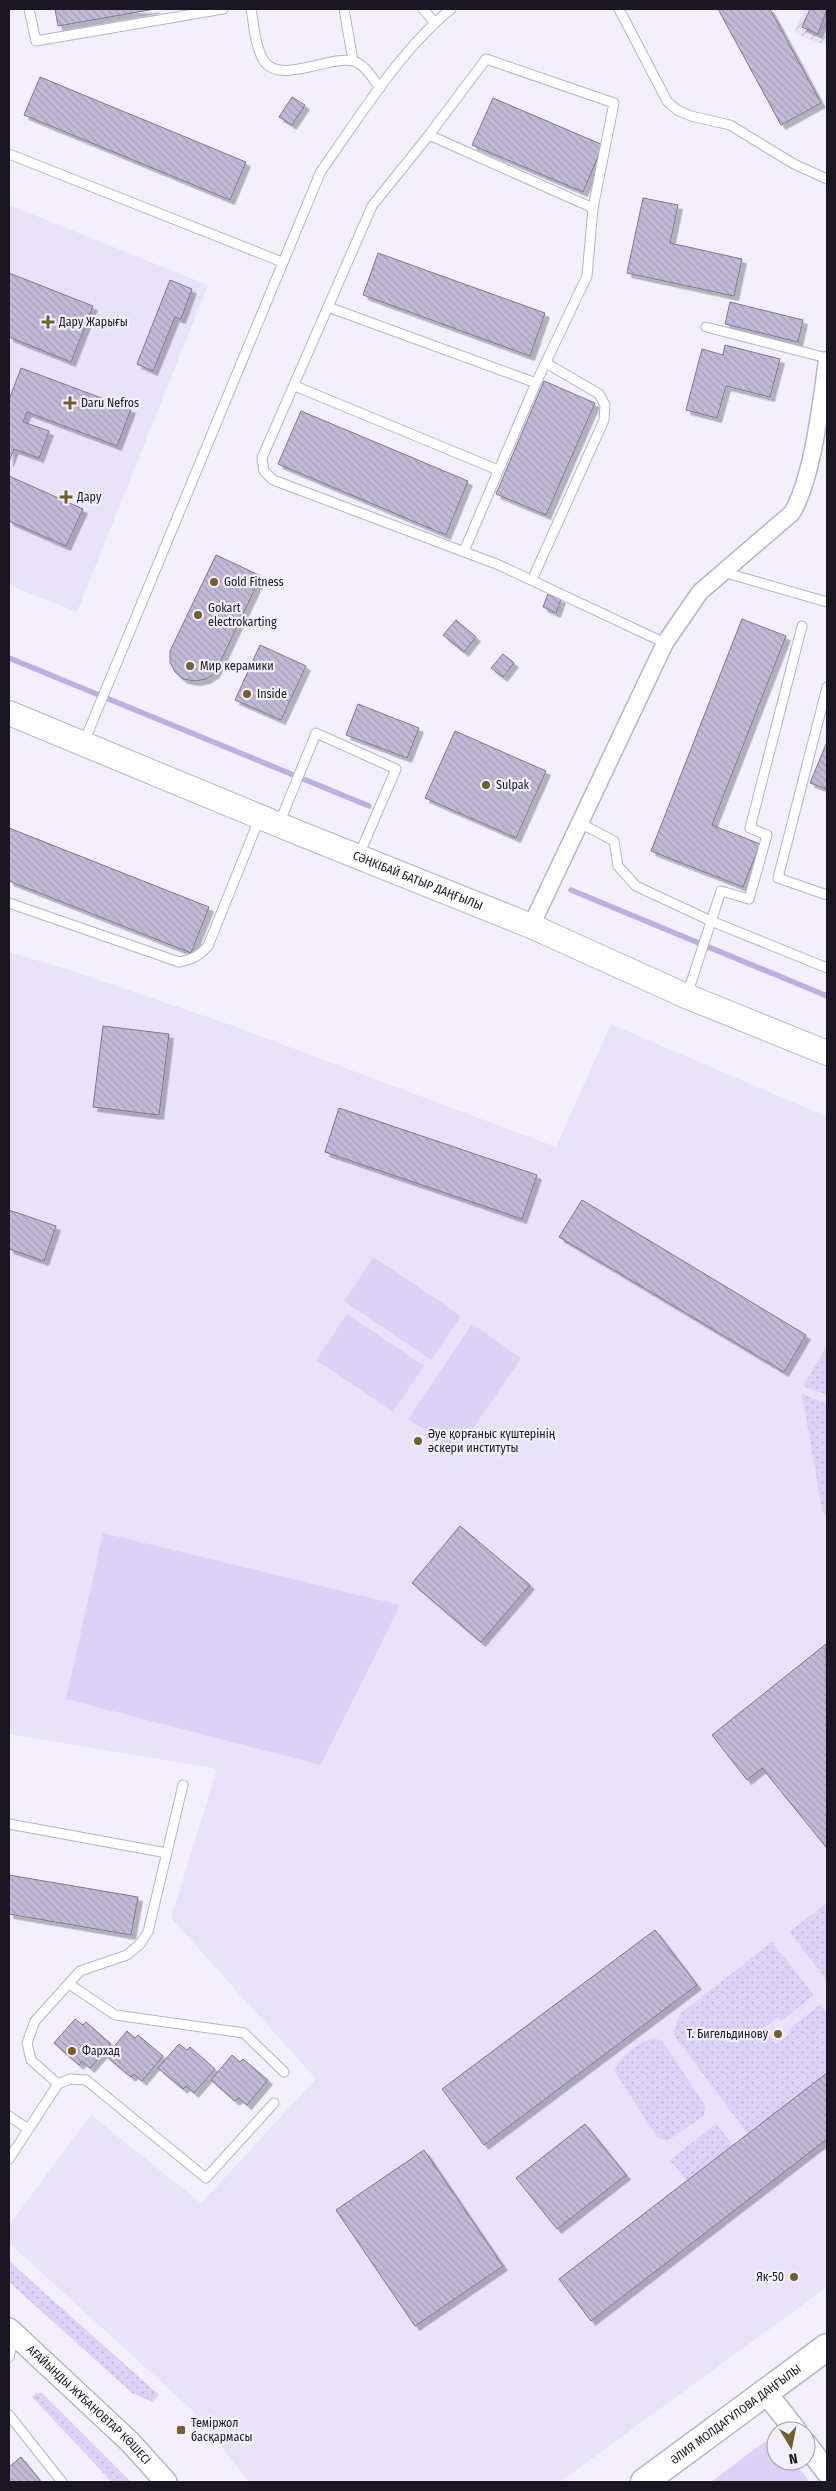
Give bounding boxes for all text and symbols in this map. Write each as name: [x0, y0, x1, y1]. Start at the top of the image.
marker: Дару Жарығы: [41, 315, 55, 329]
place label: Дару Жарығы: [58, 315, 128, 329]
marker: Daru Nefros: [63, 396, 77, 410]
place label: Daru Nefros: [81, 396, 139, 410]
marker: Дару: [59, 490, 73, 504]
place label: Дару: [76, 490, 102, 504]
place label: Gold Fitness: [224, 575, 284, 589]
marker: Gold Fitness: [208, 576, 220, 588]
place label: Gokart electrokarting: [208, 601, 277, 629]
marker: Gokart electrokarting: [192, 609, 204, 621]
place label: Мир керамики: [200, 659, 274, 673]
marker: Мир керамики: [184, 660, 196, 672]
place label: Inside: [257, 687, 287, 701]
marker: Inside: [241, 688, 253, 700]
place label: Sulpak: [496, 778, 530, 792]
marker: Sulpak: [480, 779, 492, 791]
street label: СӘҢКІБАЙ БАТЫР ДАҢҒЫЛЫ: [351, 848, 485, 913]
place label: Әуе қорғаныс күштерінің әскери институты: [428, 1427, 556, 1455]
marker: Әуе қорғаныс күштерінің әскери институты: [412, 1435, 424, 1447]
place label: Т. Бигельдинову: [687, 2027, 769, 2041]
marker: Т. Бигельдинову: [772, 2028, 784, 2040]
place label: Фархад: [82, 2044, 120, 2058]
marker: Фархад: [66, 2045, 78, 2057]
place label: Як-50: [756, 2270, 784, 2284]
marker: Як-50: [788, 2271, 800, 2283]
street label: АҒАЙЫНДЫ ЖҰБАНОВТАР КӨШЕСІ: [24, 2342, 154, 2467]
street label: ӘЛИЯ МОЛДАҒҰЛОВА ДАҢҒЫЛЫ: [668, 2362, 804, 2467]
place label: Теміржол басқармасы: [191, 2416, 252, 2444]
north arrow: [766, 2421, 816, 2471]
marker: Теміржол басқармасы: [175, 2424, 187, 2436]
text: N: [788, 2449, 799, 2467]

